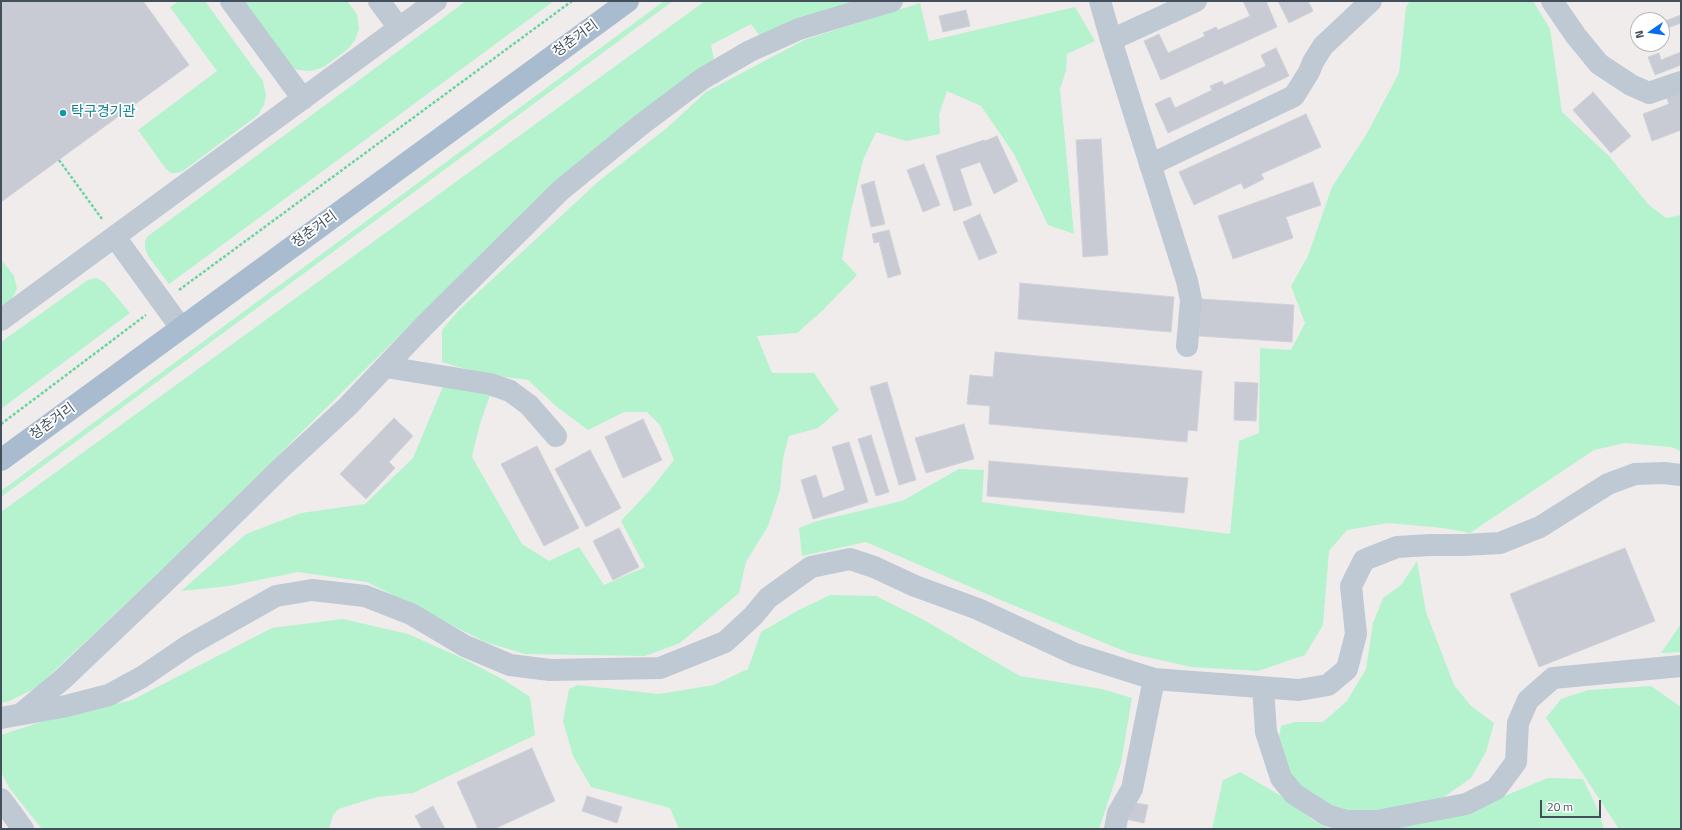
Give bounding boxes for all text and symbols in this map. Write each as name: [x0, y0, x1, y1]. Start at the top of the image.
north arrow: [1630, 12, 1670, 52]
street label: 청춘거리: [550, 17, 602, 61]
text: N: [1631, 29, 1648, 40]
place label: 탁구경기관: [71, 105, 135, 121]
marker: 탁구경기관: [58, 108, 68, 118]
street label: 청춘거리: [289, 208, 341, 252]
street label: 청춘거리: [27, 400, 79, 444]
scale bar: [1542, 792, 1603, 818]
text: 20 m: [1547, 797, 1573, 816]

